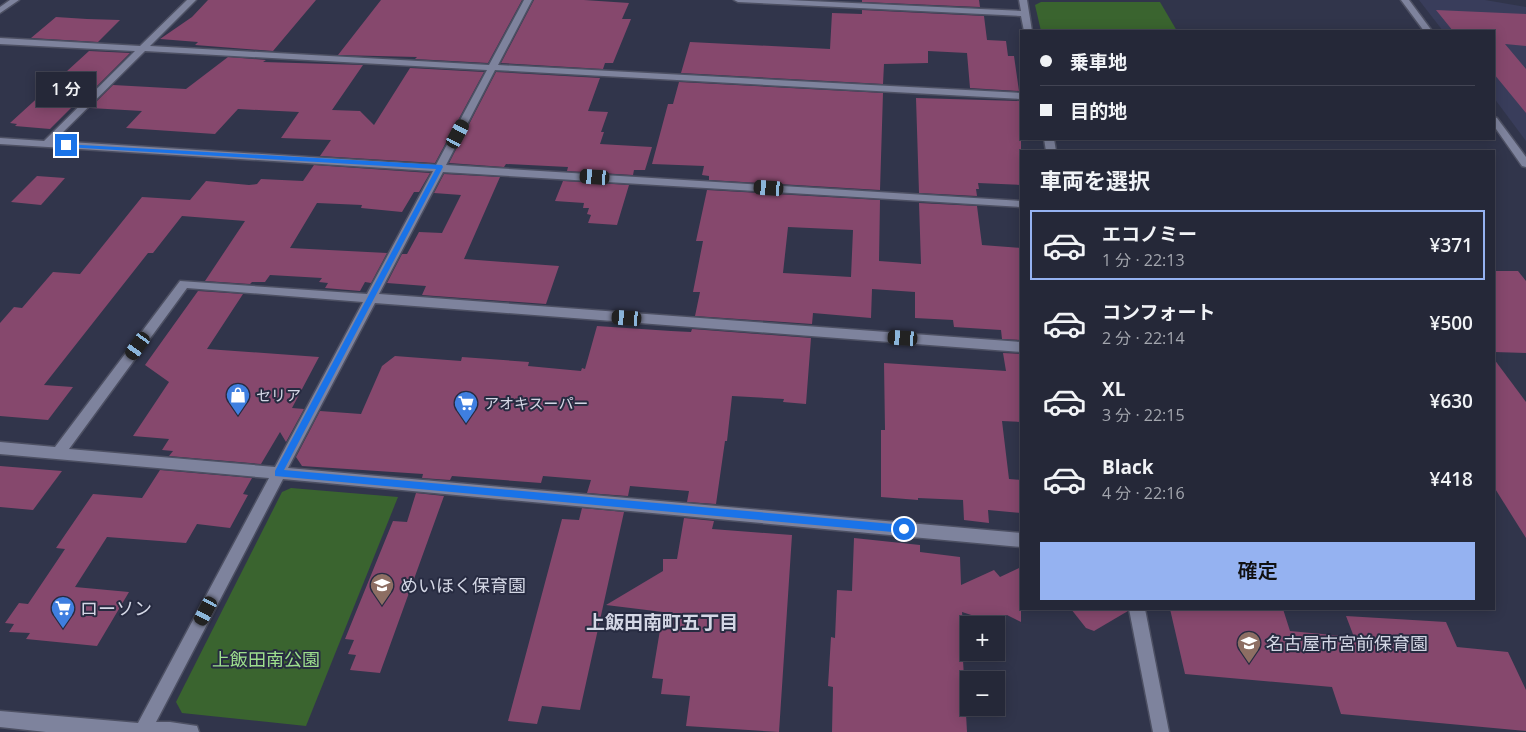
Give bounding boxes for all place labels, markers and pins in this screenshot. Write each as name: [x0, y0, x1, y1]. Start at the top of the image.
shop icon: セリア: [225, 382, 251, 416]
place label: セリア: [256, 385, 301, 405]
supermarket icon: アオキスーパー: [453, 390, 479, 424]
place label: アオキスーパー: [484, 393, 588, 413]
school or university icon: めいほく保育園: [369, 572, 395, 606]
place label: めいほく保育園: [400, 573, 526, 597]
supermarket icon: ローソン: [50, 595, 76, 629]
place label: ローソン: [80, 596, 152, 620]
school or university icon: 名古屋市宮前保育園: [1236, 630, 1262, 664]
place label: 名古屋市宮前保育園: [1266, 631, 1428, 655]

